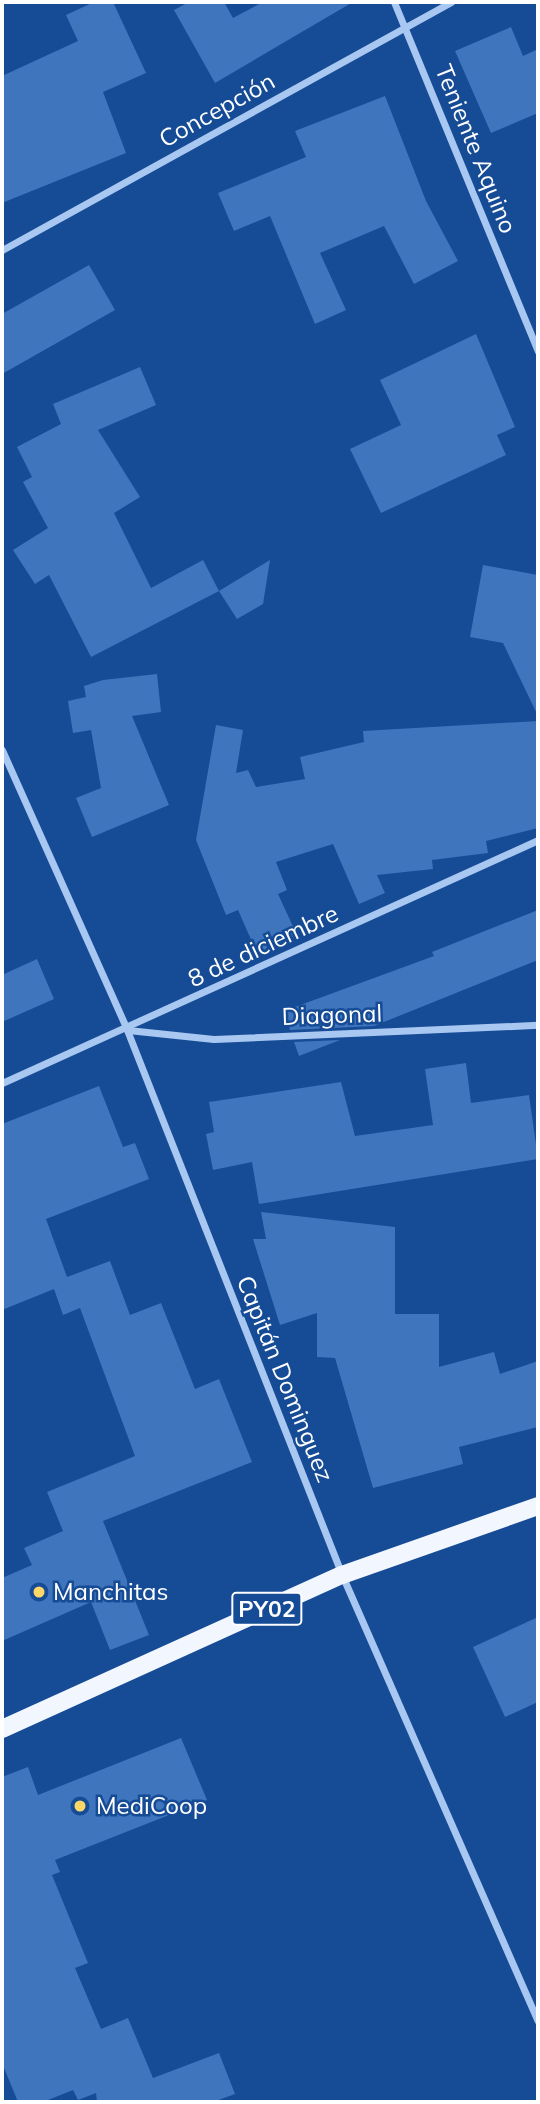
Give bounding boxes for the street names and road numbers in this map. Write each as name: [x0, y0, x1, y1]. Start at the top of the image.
street label: Teniente Aquino: [429, 60, 523, 238]
street label: Concepción: [154, 66, 280, 154]
street label: 8 de diciembre: [183, 899, 343, 993]
street label: Diagonal: [281, 999, 383, 1031]
street label: Capitán Dominguez: [230, 1272, 340, 1486]
road number: PY02: [230, 1590, 304, 1628]

